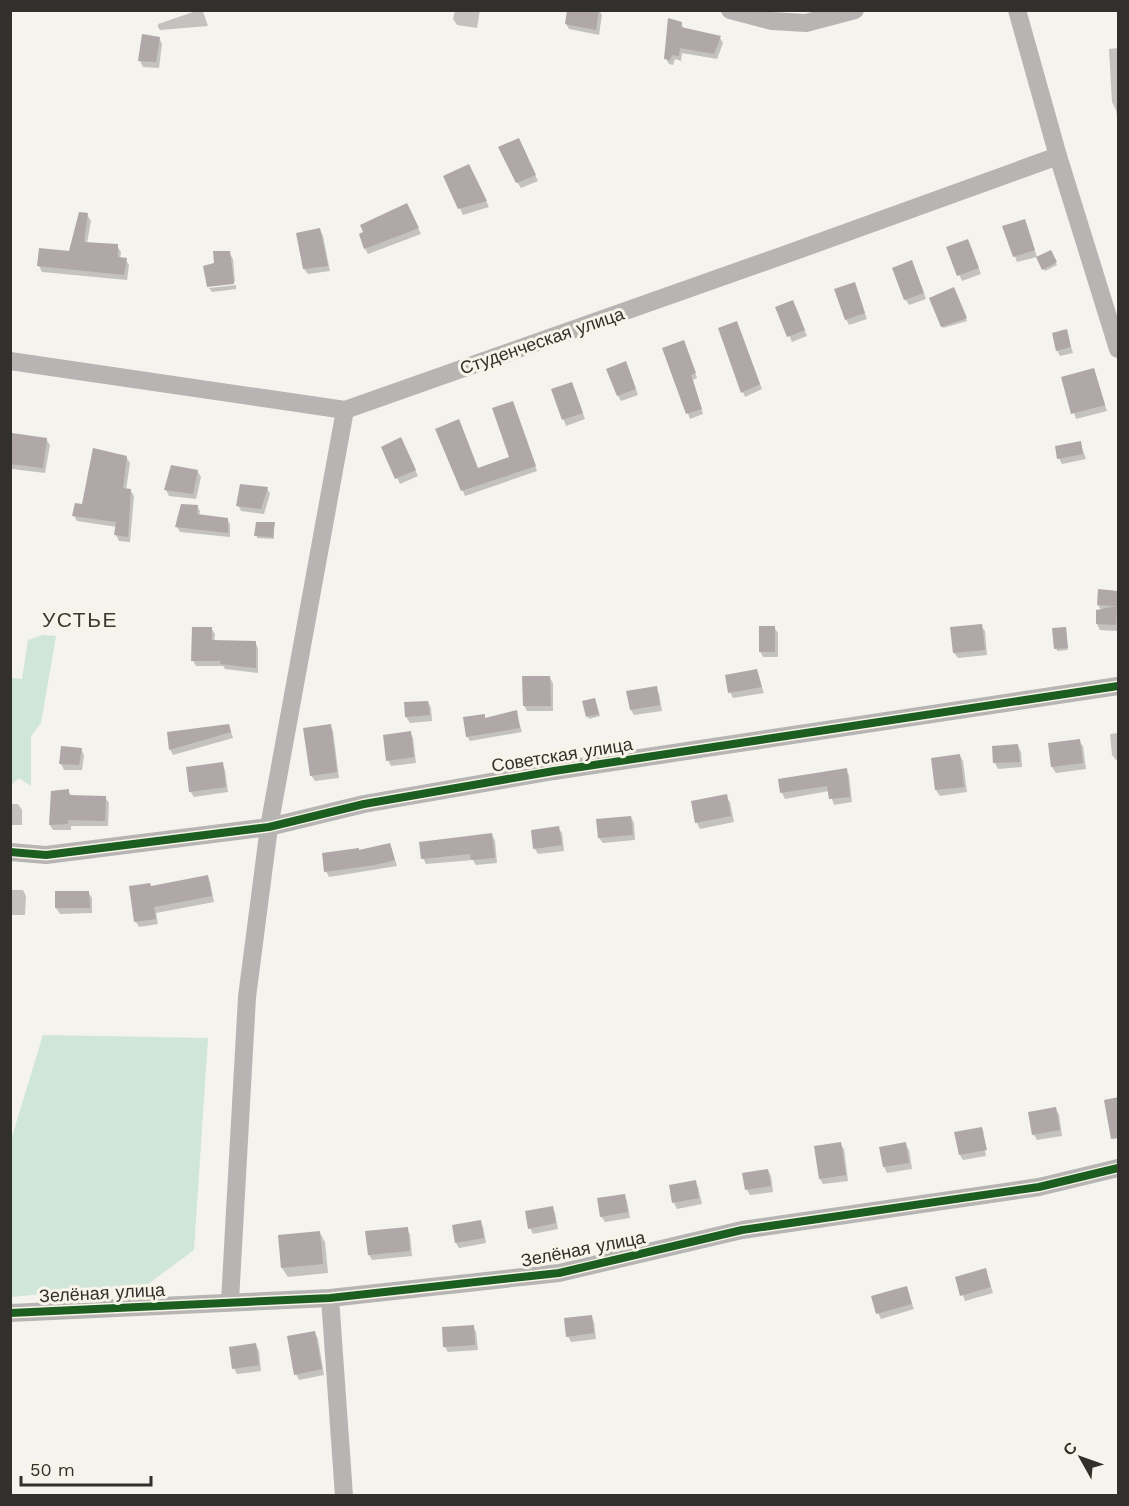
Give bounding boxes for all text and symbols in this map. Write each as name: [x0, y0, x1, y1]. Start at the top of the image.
street label: Студенческая улица: [457, 302, 628, 379]
district label: УСТЬЕ: [42, 607, 118, 632]
street label: Советская улица: [490, 733, 635, 776]
street label: Зелёная улица: [519, 1226, 648, 1271]
street label: Зелёная улица: [38, 1279, 166, 1306]
north arrow: [1051, 1428, 1111, 1488]
text: С: [1059, 1438, 1081, 1459]
scale bar: [21, 1449, 152, 1487]
text: 50 m: [30, 1459, 75, 1480]

